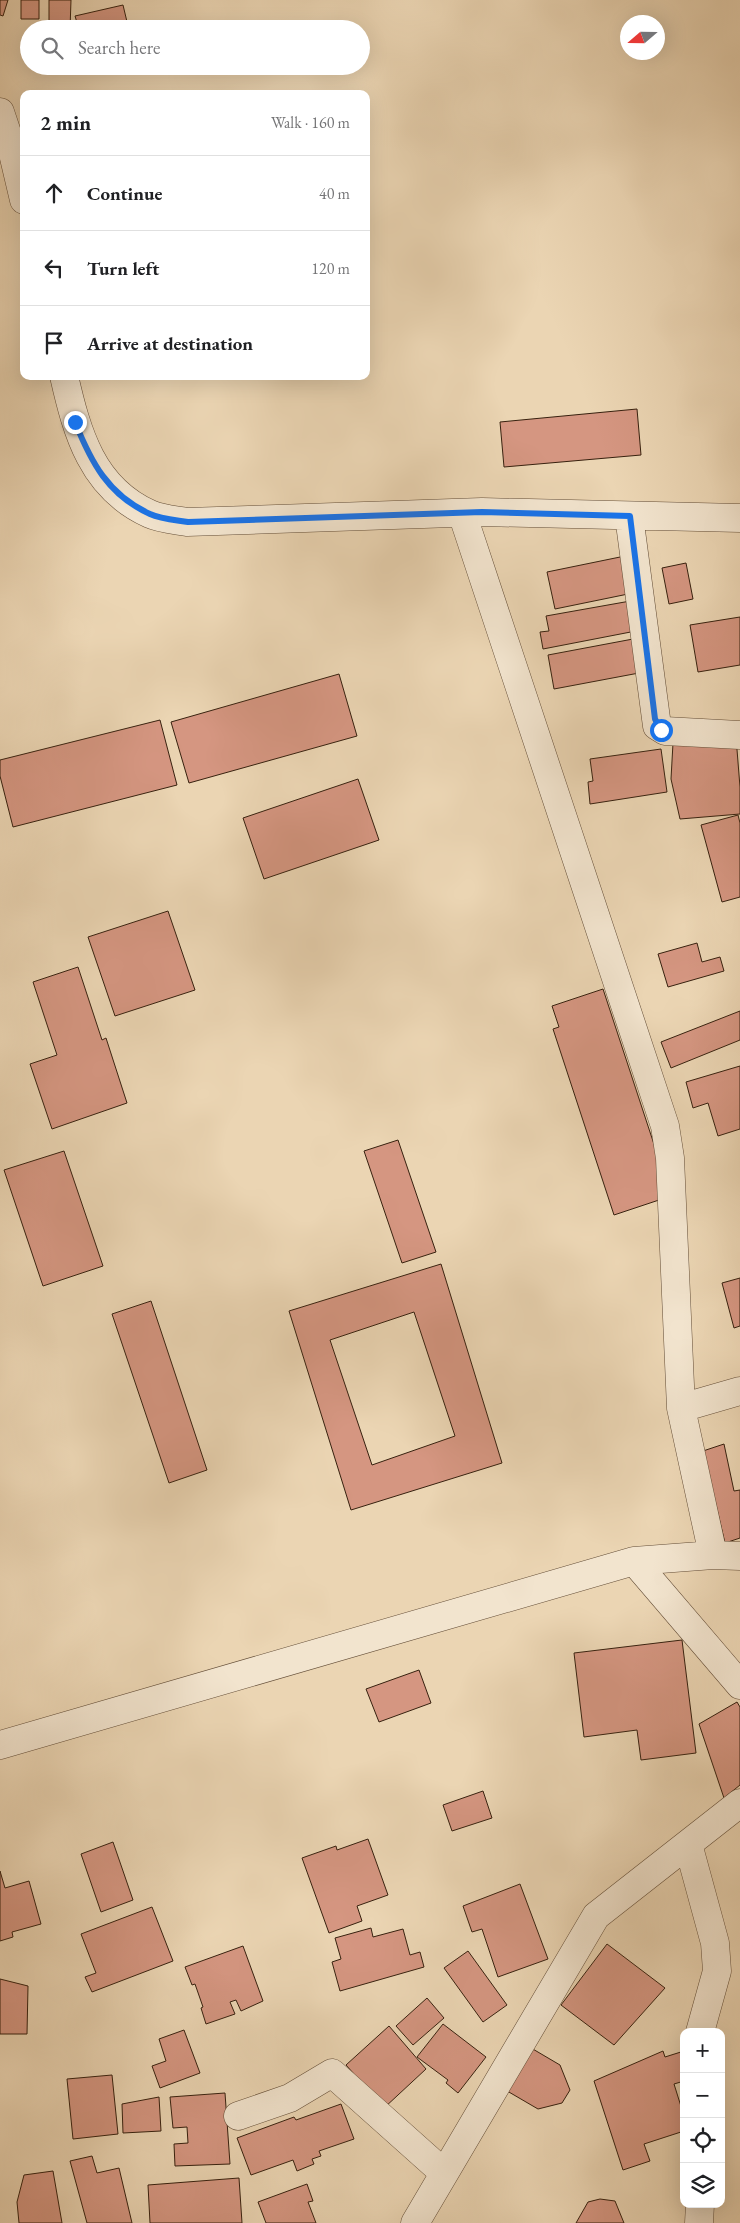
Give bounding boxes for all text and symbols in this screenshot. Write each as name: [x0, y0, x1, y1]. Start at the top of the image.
north arrow: [620, 15, 665, 60]
search box: [20, 20, 370, 75]
icon: search: [38, 34, 66, 62]
text: Search here: [78, 35, 160, 60]
text: 2 min: [40, 109, 91, 136]
text: Walk · 160 m: [271, 112, 350, 133]
icon: ahead: [40, 179, 68, 207]
text: Continue: [87, 181, 162, 206]
text: 40 m: [319, 183, 350, 204]
icon: left: [40, 254, 68, 282]
text: Turn left: [87, 256, 159, 281]
text: 120 m: [311, 258, 350, 279]
icon: arrive: [40, 329, 68, 357]
text: Arrive at destination: [87, 331, 253, 356]
route end: [64, 411, 87, 434]
route start: [650, 719, 673, 742]
map controls: [680, 2028, 725, 2208]
button: +: [680, 2028, 725, 2073]
button: −: [680, 2073, 725, 2118]
button: locate: [680, 2118, 725, 2163]
button: layers: [680, 2163, 725, 2208]

